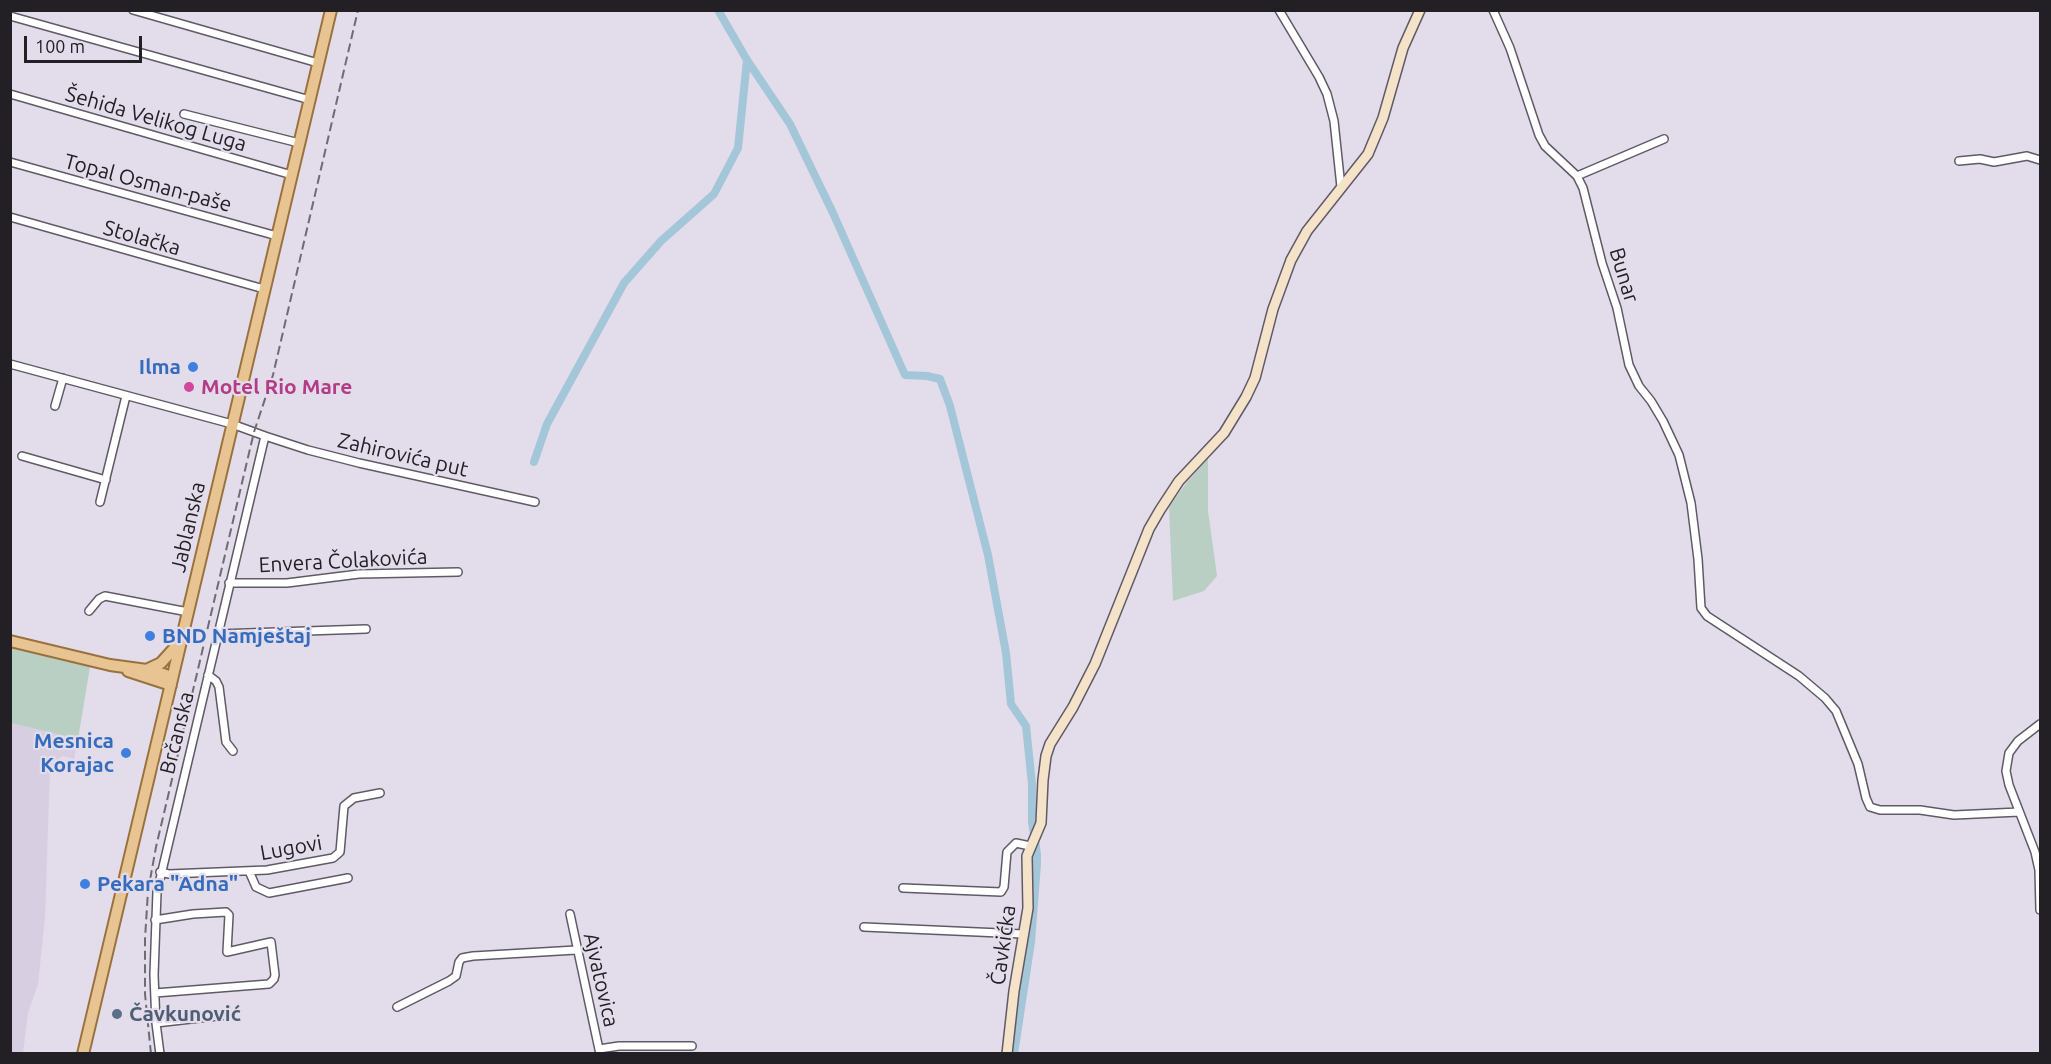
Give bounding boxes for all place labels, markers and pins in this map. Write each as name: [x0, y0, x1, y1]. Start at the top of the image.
place label: Ilma: [139, 354, 181, 380]
marker: Ilma: [186, 360, 200, 374]
place label: Motel Rio Mare: [201, 374, 352, 400]
marker: Motel Rio Mare: [182, 380, 196, 394]
place label: BND Namještaj: [162, 623, 311, 649]
marker: BND Namještaj: [143, 629, 157, 643]
place label: Mesnica Korajac: [34, 728, 114, 778]
marker: Mesnica Korajac: [119, 746, 133, 760]
place label: Pekara "Adna": [97, 871, 238, 897]
marker: Pekara "Adna": [78, 877, 92, 891]
place label: Čavkunović: [129, 1001, 241, 1027]
marker: Čavkunović: [110, 1007, 124, 1021]

